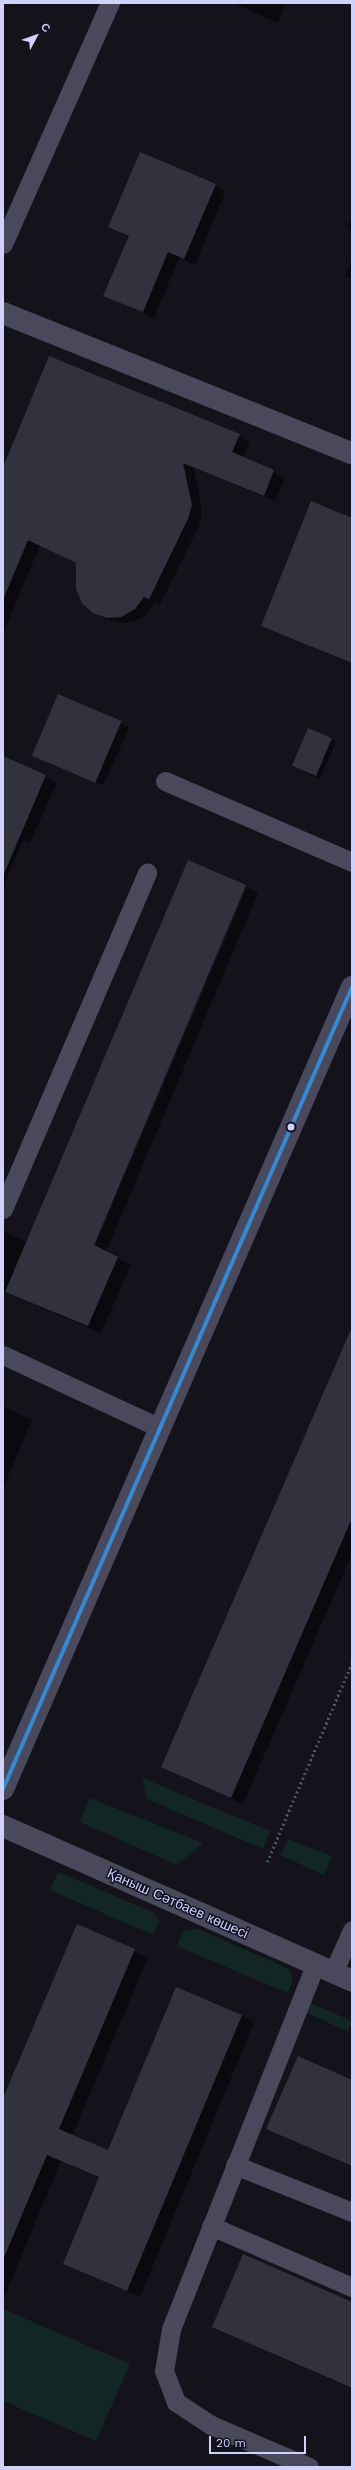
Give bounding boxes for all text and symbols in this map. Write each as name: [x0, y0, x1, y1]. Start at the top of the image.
north arrow: [16, 16, 56, 56]
text: С: [38, 21, 53, 35]
unlabelled marker: [286, 1122, 296, 1132]
street label: Қаныш Сәтбаев көшесі: [105, 1864, 251, 1942]
scale bar: [211, 2428, 308, 2454]
text: 20 m: [216, 2436, 246, 2450]

